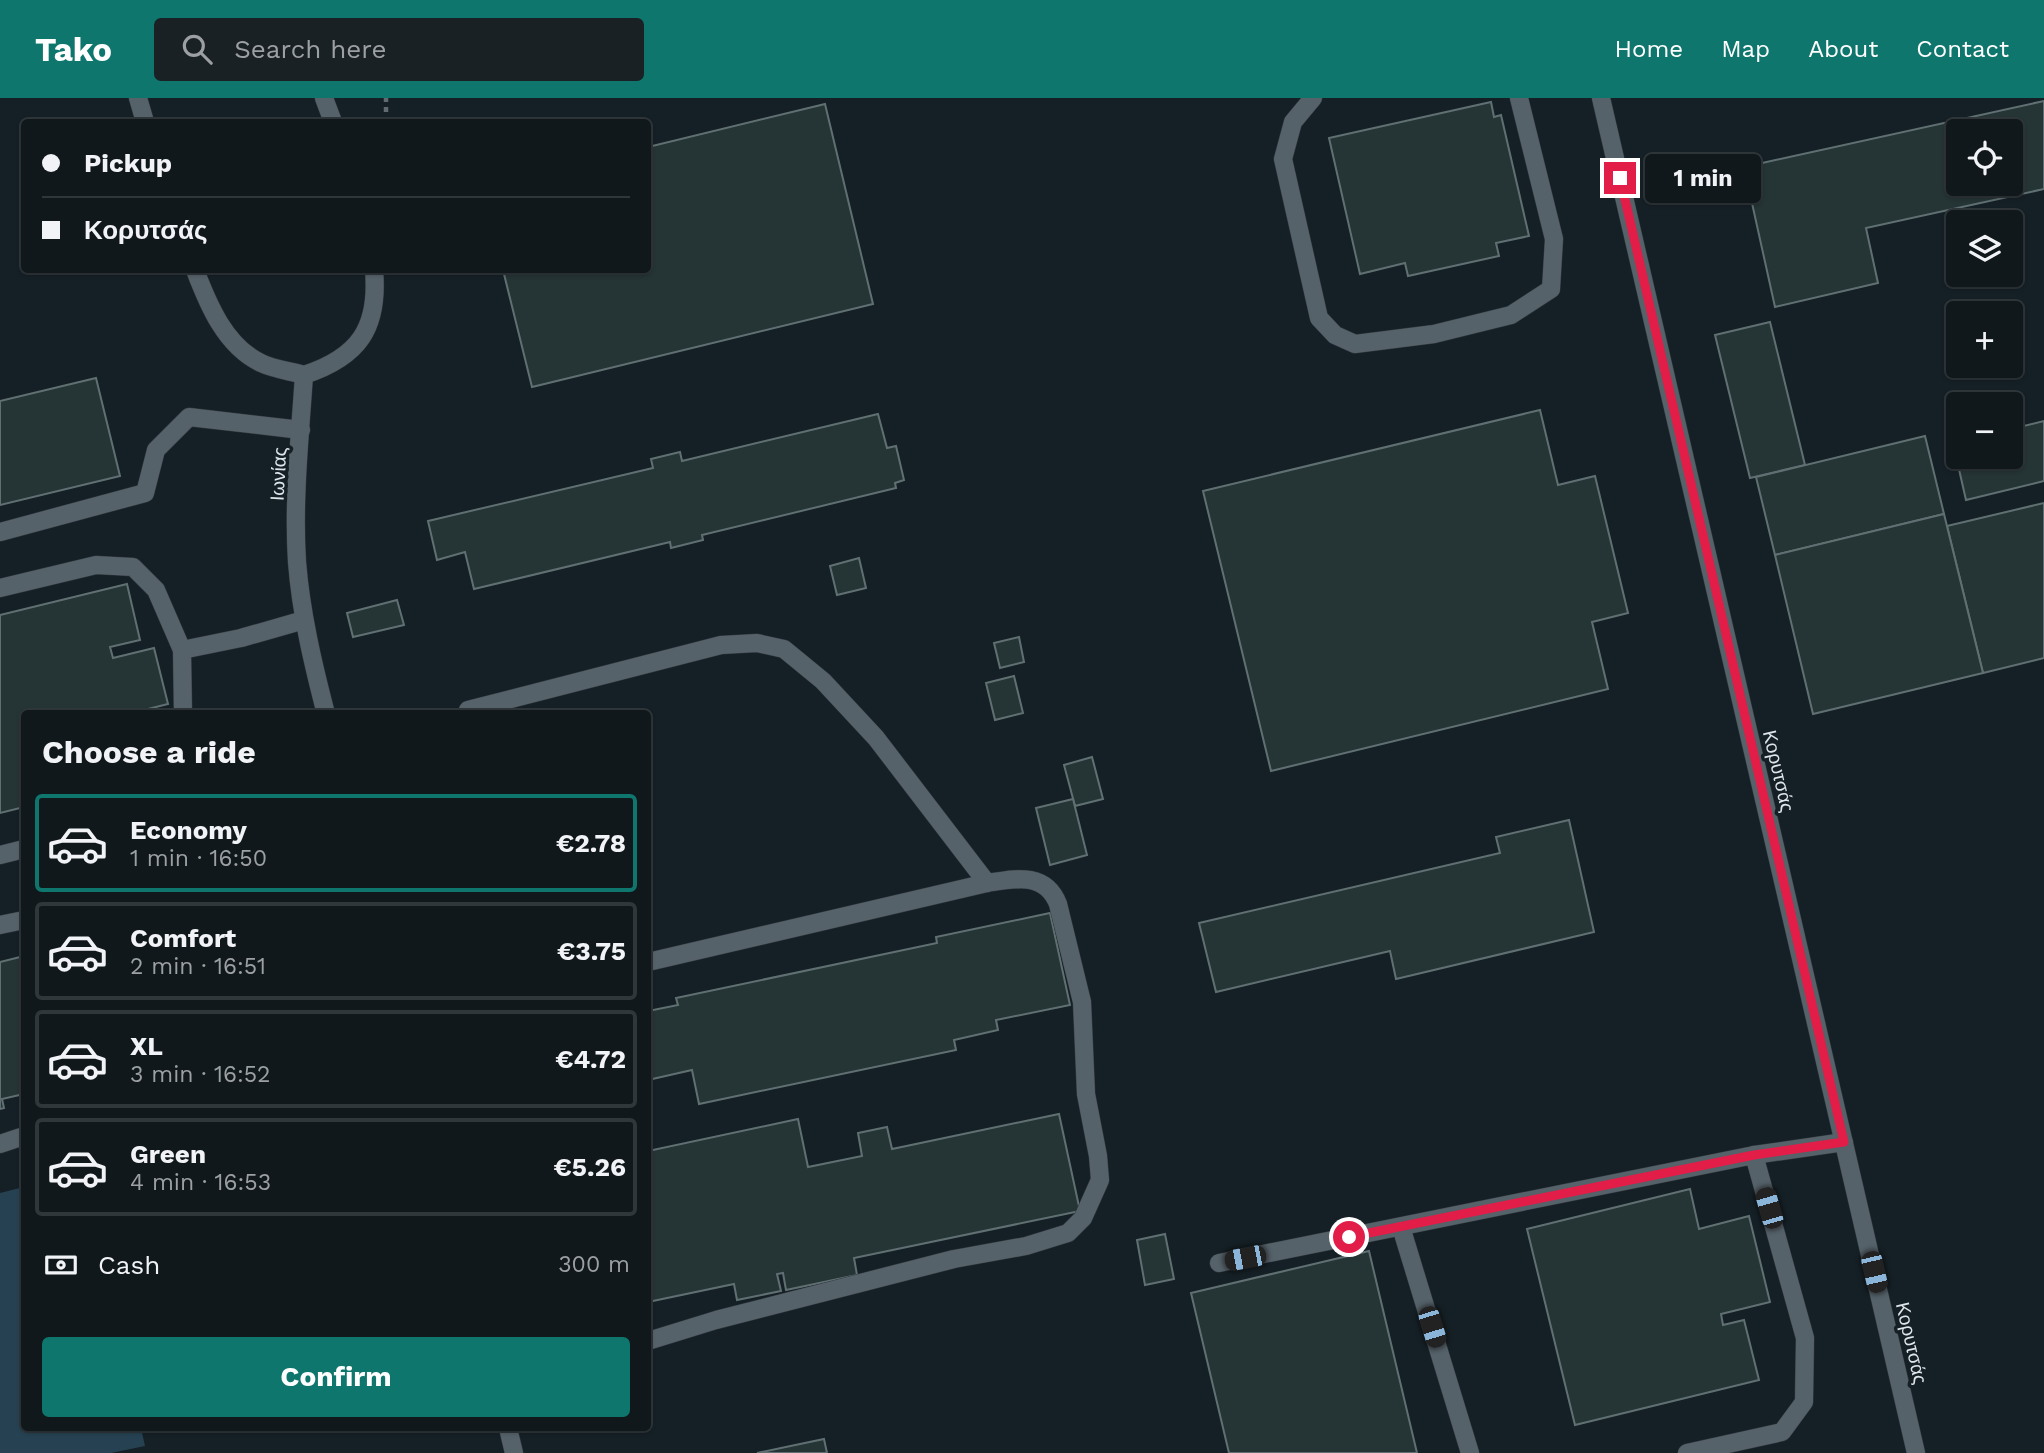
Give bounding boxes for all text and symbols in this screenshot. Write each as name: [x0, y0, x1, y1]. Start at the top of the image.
search box: [154, 18, 644, 81]
text: Tako: [35, 30, 112, 69]
icon: search: [178, 30, 216, 68]
text: Search here: [234, 34, 387, 64]
text: Home: [1615, 35, 1683, 63]
text: Map: [1721, 35, 1770, 63]
text: About: [1808, 35, 1878, 63]
text: Contact: [1916, 35, 2009, 63]
map controls: [1946, 119, 2023, 469]
button: locate: [1946, 119, 2023, 196]
text: Pickup: [84, 148, 172, 178]
callout: 1 min: [1644, 154, 1760, 202]
route end: [1604, 162, 1636, 194]
text: 1 min: [1673, 165, 1733, 192]
button: layers: [1946, 210, 2023, 287]
text: Κορυτσάς: [84, 215, 207, 245]
button: +: [1946, 301, 2023, 378]
button: −: [1946, 392, 2023, 469]
street label: Ιωνίας: [266, 446, 291, 502]
street label: Κορυτσάς: [1758, 728, 1799, 814]
text: Choose a ride: [42, 733, 256, 771]
icon: car: [46, 812, 109, 875]
text: Economy: [130, 815, 247, 845]
text: €2.78: [556, 828, 626, 858]
text: 1 min · 16:50: [130, 845, 267, 872]
icon: car: [46, 920, 109, 983]
text: Comfort: [130, 923, 236, 953]
text: €3.75: [557, 936, 626, 966]
text: 2 min · 16:51: [130, 953, 266, 980]
icon: car: [46, 1028, 109, 1091]
text: XL: [130, 1031, 163, 1061]
text: €4.72: [555, 1044, 626, 1074]
text: 3 min · 16:52: [130, 1061, 271, 1088]
icon: car: [46, 1136, 109, 1199]
text: Green: [130, 1139, 206, 1169]
text: €5.26: [554, 1152, 626, 1182]
text: 4 min · 16:53: [130, 1169, 271, 1196]
car: [1754, 1185, 1785, 1231]
route start: [1333, 1221, 1365, 1253]
car: [1223, 1244, 1268, 1272]
icon: cash: [42, 1246, 80, 1284]
car: [1860, 1249, 1889, 1295]
text: Cash: [98, 1250, 160, 1280]
text: 300 m: [558, 1251, 630, 1278]
street label: Κορυτσάς: [1891, 1300, 1932, 1386]
car: [1416, 1304, 1449, 1350]
button: Confirm: [42, 1337, 630, 1417]

